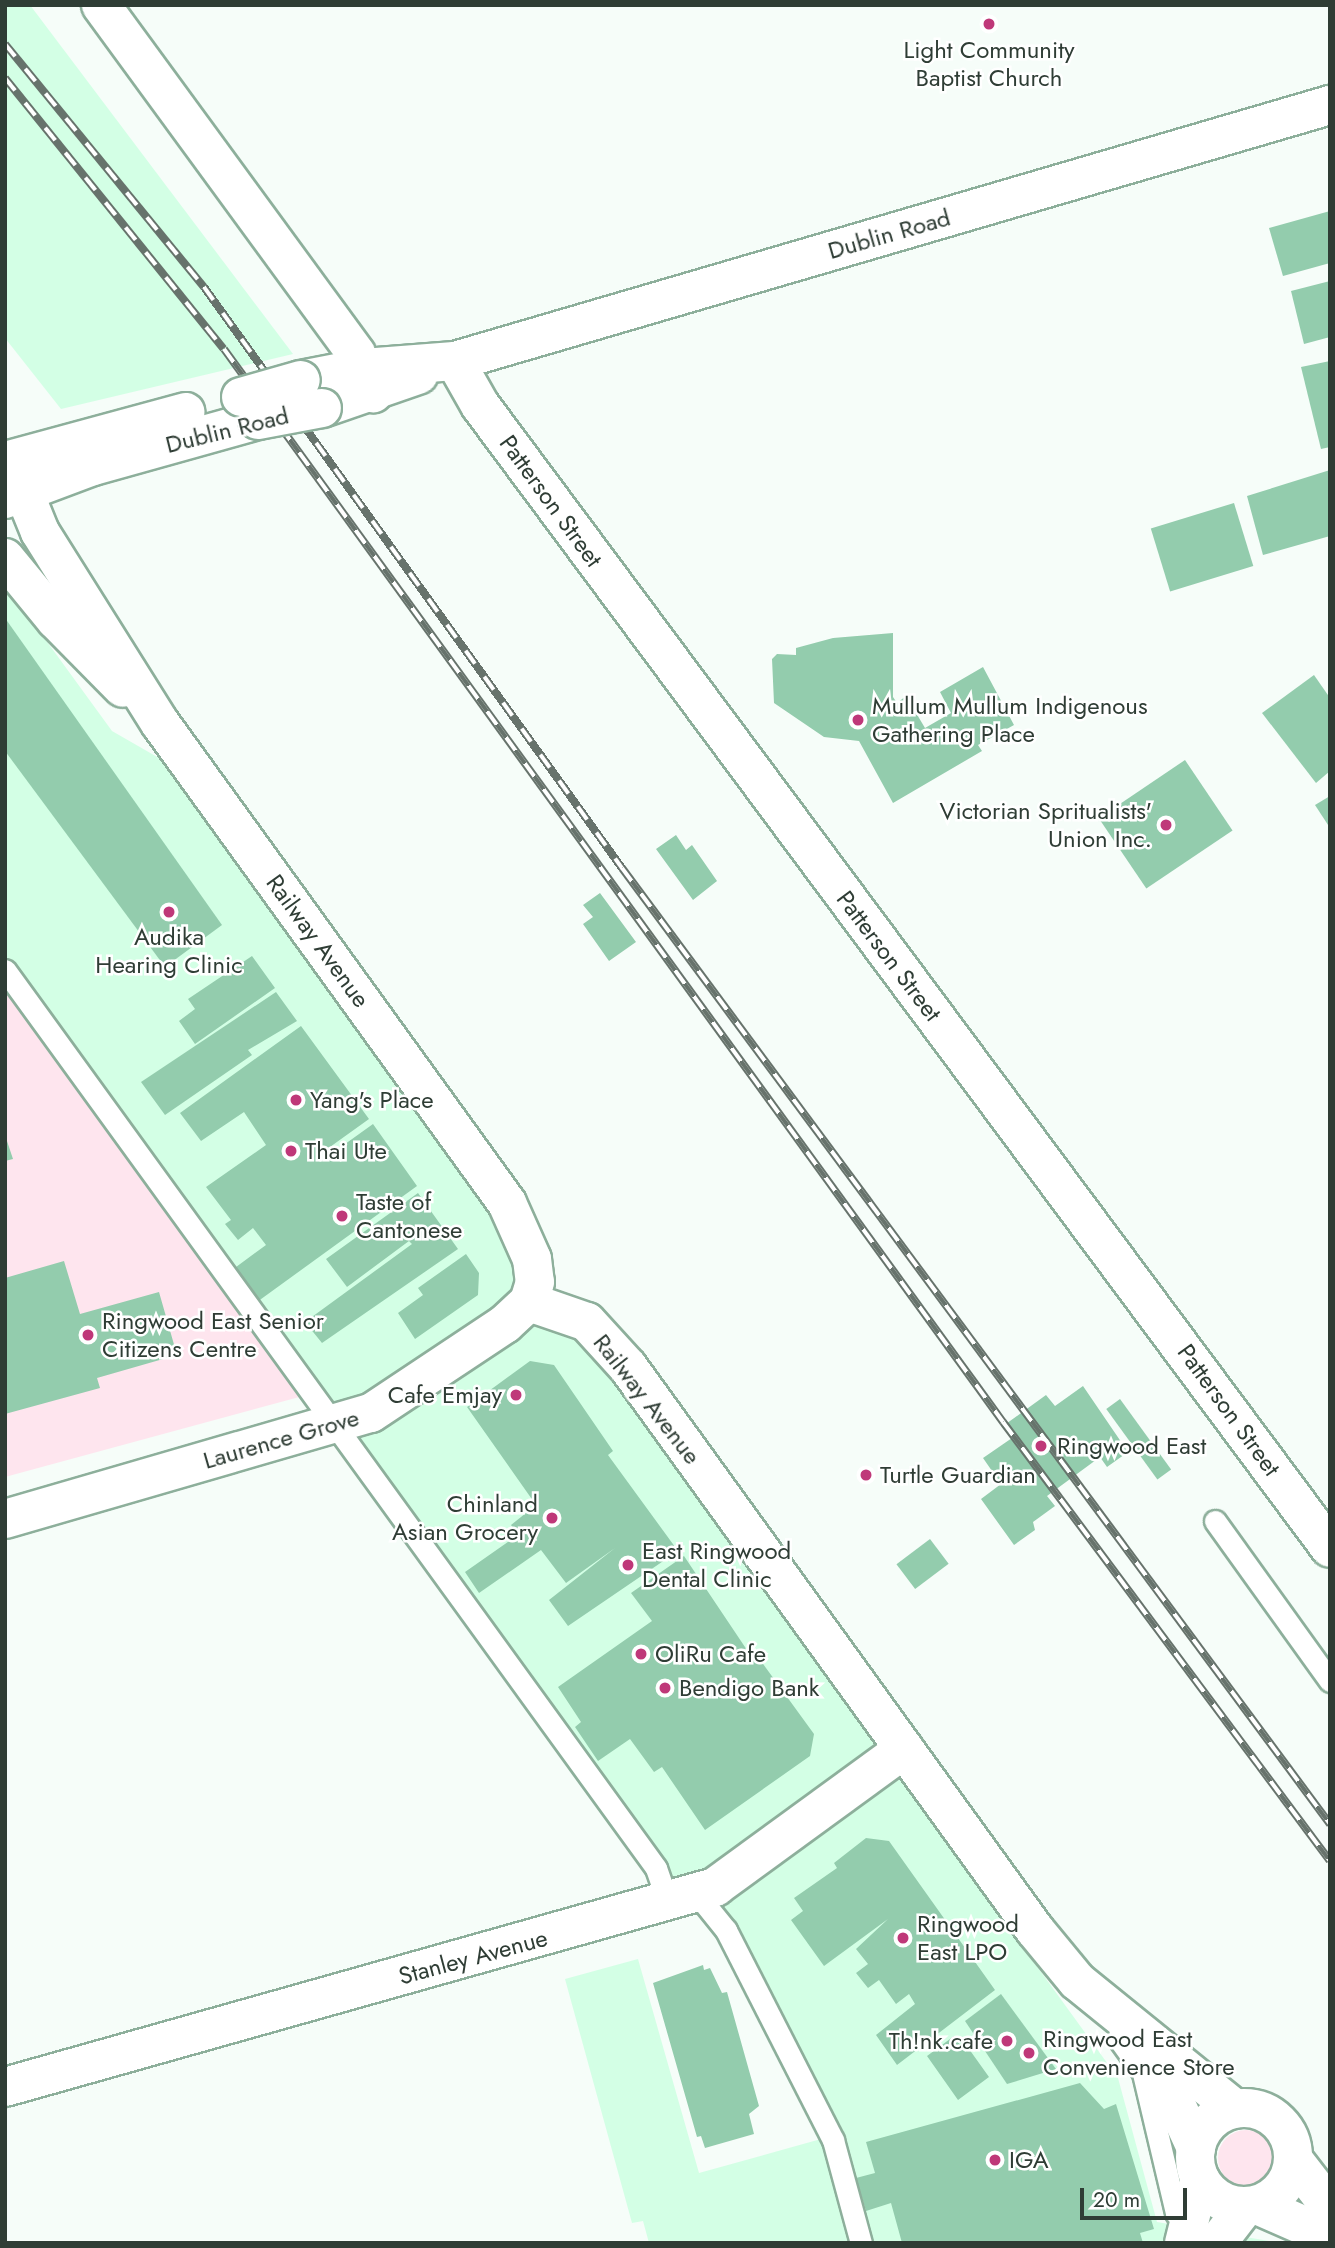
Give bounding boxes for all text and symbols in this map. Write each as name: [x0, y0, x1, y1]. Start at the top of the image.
marker: Light Community Baptist Church: [981, 16, 997, 32]
place label: Light Community Baptist Church: [903, 36, 1075, 92]
street label: Dublin Road: [825, 203, 953, 265]
street label: Dublin Road: [162, 401, 292, 459]
street label: Patterson Street: [494, 429, 608, 573]
place label: Mullum Mullum Indigenous Gathering Place: [872, 692, 1148, 748]
marker: Mullum Mullum Indigenous Gathering Place: [850, 712, 866, 728]
place label: Victorian Spritualists' Union Inc.: [940, 797, 1152, 853]
marker: Victorian Spritualists' Union Inc.: [1158, 817, 1174, 833]
street label: Railway Avenue: [260, 869, 376, 1013]
street label: Patterson Street: [831, 885, 947, 1027]
marker: Audika Hearing Clinic: [161, 904, 177, 920]
place label: Audika Hearing Clinic: [95, 923, 243, 979]
place label: Yang's Place: [310, 1086, 434, 1114]
marker: Yang's Place: [288, 1092, 304, 1108]
place label: Thai Ute: [305, 1137, 387, 1165]
marker: Thai Ute: [283, 1143, 299, 1159]
place label: Taste of Cantonese: [356, 1188, 462, 1244]
marker: Taste of Cantonese: [334, 1208, 350, 1224]
place label: Ringwood East Senior Citizens Centre: [102, 1307, 324, 1363]
marker: Ringwood East Senior Citizens Centre: [80, 1327, 96, 1343]
street label: Railway Avenue: [587, 1328, 707, 1470]
street label: Patterson Street: [1172, 1338, 1286, 1482]
place label: Cafe Emjay: [388, 1381, 502, 1409]
marker: Cafe Emjay: [508, 1387, 524, 1403]
street label: Laurence Grove: [200, 1403, 362, 1475]
place label: Ringwood East: [1057, 1432, 1206, 1460]
marker: Ringwood East: [1031, 1436, 1051, 1456]
place label: Turtle Guardian: [880, 1461, 1036, 1489]
marker: Turtle Guardian: [858, 1467, 874, 1483]
place label: Chinland Asian Grocery: [392, 1490, 538, 1546]
marker: Chinland Asian Grocery: [544, 1510, 560, 1526]
place label: East Ringwood Dental Clinic: [642, 1537, 791, 1593]
marker: East Ringwood Dental Clinic: [620, 1557, 636, 1573]
place label: OliRu Cafe: [655, 1640, 766, 1668]
marker: OliRu Cafe: [633, 1646, 649, 1662]
place label: Bendigo Bank: [679, 1674, 819, 1702]
marker: Bendigo Bank: [657, 1680, 673, 1696]
place label: Ringwood East LPO: [917, 1910, 1019, 1966]
street label: Stanley Avenue: [395, 1923, 551, 1991]
marker: Ringwood East LPO: [895, 1930, 911, 1946]
place label: Ringwood East Convenience Store: [1043, 2025, 1235, 2081]
place label: Th!nk.cafe: [889, 2027, 993, 2055]
marker: Th!nk.cafe: [999, 2033, 1015, 2049]
marker: Ringwood East Convenience Store: [1021, 2045, 1037, 2061]
place label: IGA: [1009, 2146, 1049, 2174]
marker: IGA: [987, 2152, 1003, 2168]
scale bar: [1083, 2174, 1190, 2218]
text: 20 m: [1093, 2185, 1140, 2215]

